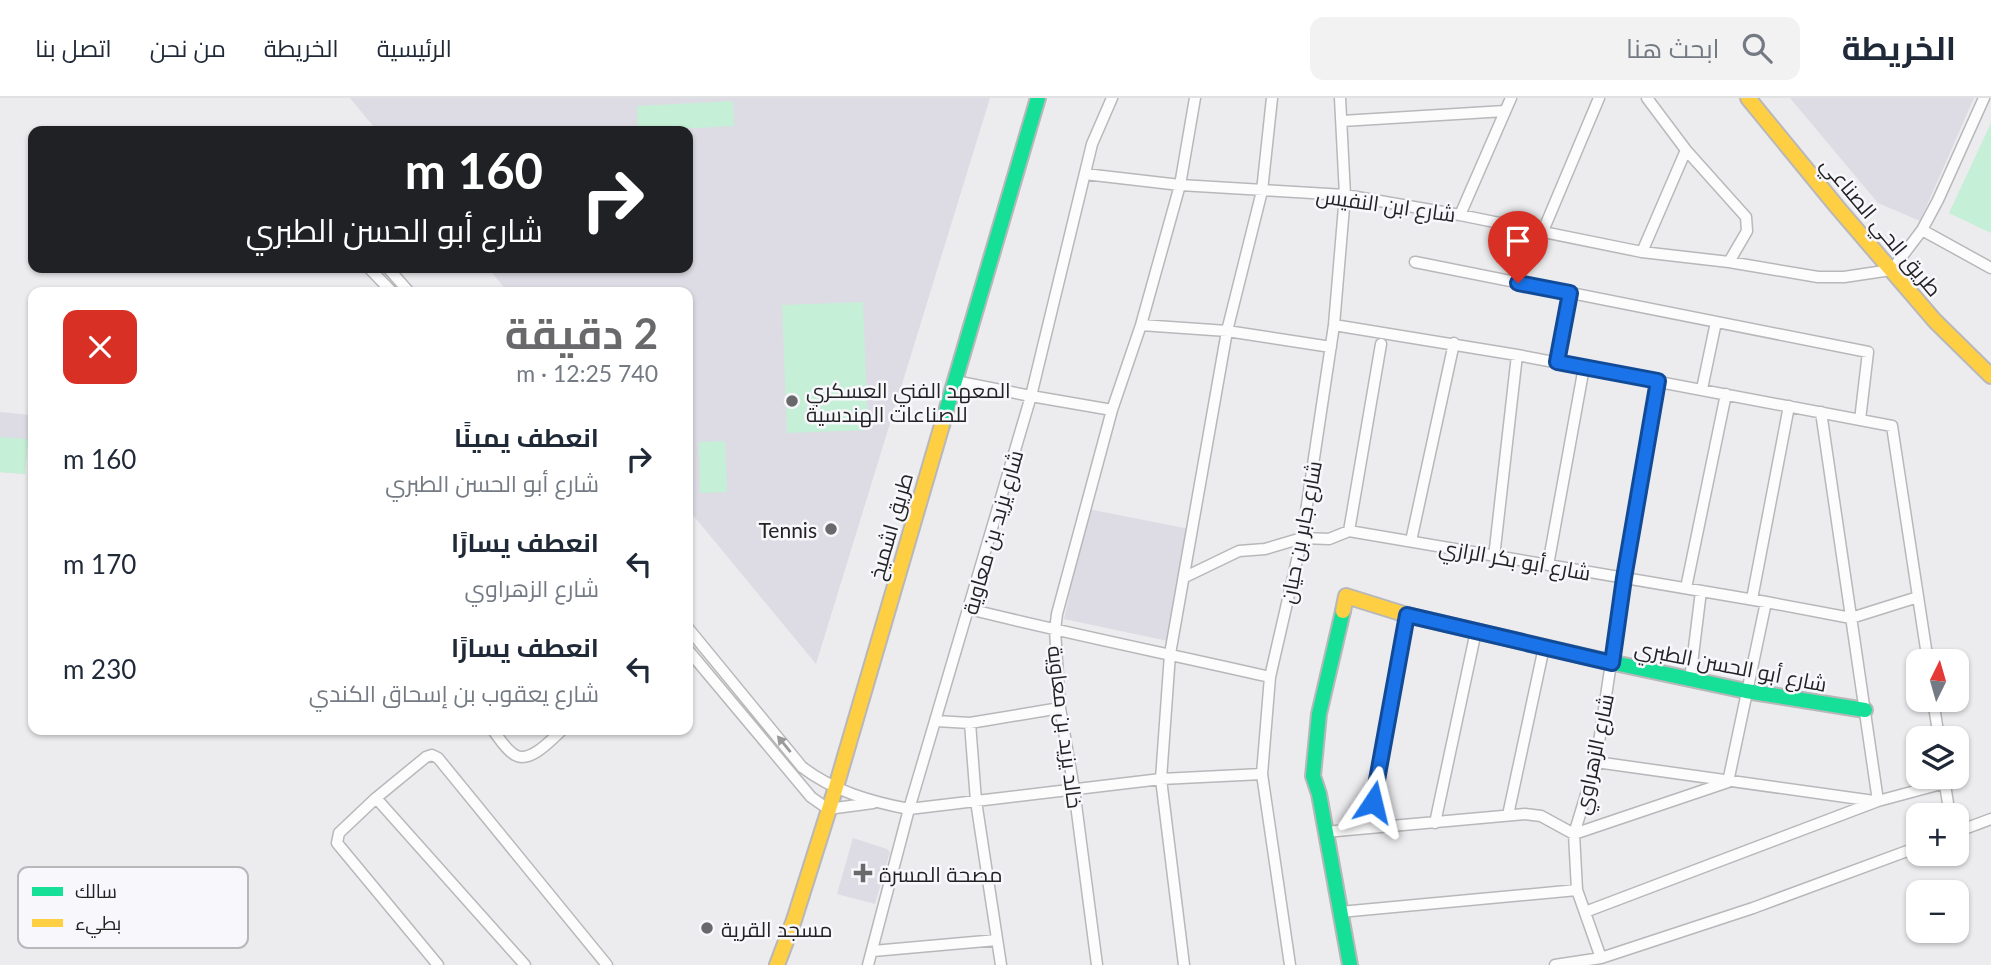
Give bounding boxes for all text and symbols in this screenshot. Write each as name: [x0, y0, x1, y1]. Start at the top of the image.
search box: [1310, 17, 1800, 80]
text: الخريطة: [1842, 27, 1956, 67]
icon: search: [1738, 29, 1776, 67]
text: ابحث هنا: [1626, 32, 1720, 64]
text: اتصل بنا: [35, 33, 112, 62]
text: من نحن: [150, 33, 226, 62]
text: الخريطة: [264, 33, 339, 62]
text: الرئيسية: [377, 33, 452, 62]
text: 160 m: [405, 141, 543, 199]
street label: طريق الحي الصناعي: [1813, 151, 1948, 304]
icon: right: [567, 154, 658, 245]
street label: شارع ابن النفيس: [1314, 182, 1457, 229]
text: شارع أبو الحسن الطبري: [246, 210, 543, 249]
pin: [1488, 211, 1548, 283]
icon: arrive: [1499, 222, 1537, 260]
text: 2 دقيقة: [505, 308, 658, 358]
button: close: [63, 310, 137, 384]
text: 740 m · 12:25: [516, 359, 658, 387]
place label: المعهد الفني العسكري للصناعات الهندسية: [806, 377, 1011, 428]
marker: المعهد الفني العسكري للصناعات الهندسية: [784, 393, 800, 409]
text: انعطف يمينًا: [454, 421, 599, 453]
icon: right: [620, 440, 658, 478]
text: 160 m: [63, 443, 136, 475]
street label: شارع يزيد بن معاوية: [957, 447, 1030, 618]
street label: شارع جابر بن حيان: [1274, 459, 1329, 606]
text: شارع أبو الحسن الطبري: [385, 469, 599, 497]
street label: طريق اشميخ: [863, 470, 920, 583]
place label: Tennis: [759, 517, 817, 542]
marker: Tennis: [823, 521, 839, 537]
text: انعطف يسارًا: [451, 526, 599, 558]
street label: شارع أبو بكر الرازي: [1436, 533, 1593, 590]
icon: left: [620, 545, 658, 583]
text: 170 m: [63, 548, 136, 580]
text: شارع الزهراوي: [465, 574, 599, 602]
text: انعطف يسارًا: [451, 631, 599, 663]
street label: شارع أبو الحسن الطبري: [1632, 634, 1829, 701]
street label: خالد يزيد بن معاوية: [1042, 644, 1088, 810]
north arrow: [1906, 649, 1969, 712]
map controls: [1906, 649, 1969, 943]
icon: left: [620, 650, 658, 688]
text: 230 m: [63, 653, 136, 685]
text: شارع يعقوب بن إسحاق الكندي: [309, 679, 599, 707]
street label: شارع الزهراوي: [1568, 691, 1623, 818]
button: layers: [1906, 726, 1969, 789]
one-way arrow: [776, 736, 791, 754]
position arrow: [1336, 765, 1410, 839]
button: +: [1906, 803, 1969, 866]
place label: مصحة المسرة: [879, 861, 1002, 887]
marker: مصحة المسرة: [853, 863, 873, 883]
legend: [18, 867, 248, 948]
text: سالك: [75, 879, 117, 902]
button: −: [1906, 880, 1969, 943]
text: بطيء: [75, 911, 121, 938]
place label: مسجد القرية: [721, 916, 832, 942]
marker: مسجد القرية: [699, 920, 715, 936]

